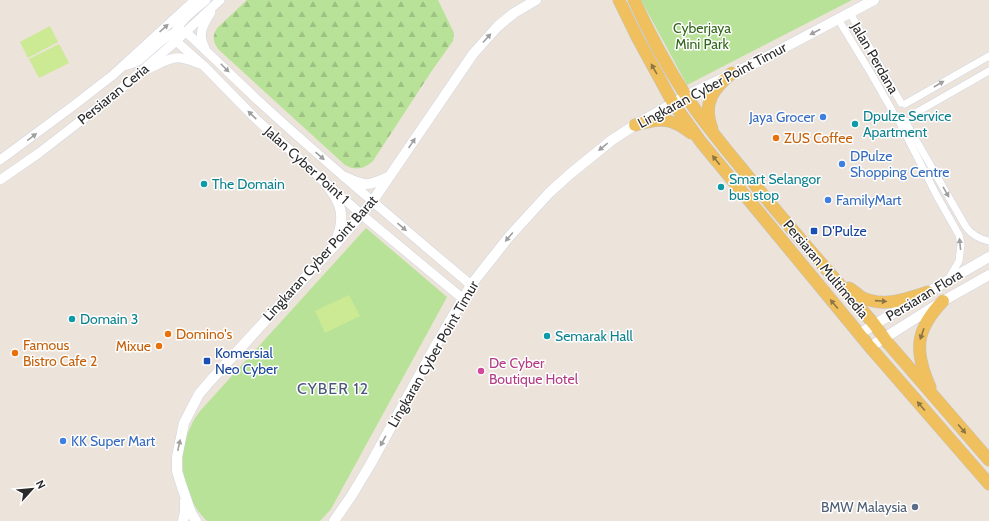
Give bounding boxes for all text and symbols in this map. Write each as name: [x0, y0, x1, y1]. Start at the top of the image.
street label: Jalan Perdana: [847, 18, 903, 97]
park label: Cyberjaya Mini Park: [673, 19, 731, 53]
one-way arrow: [159, 23, 169, 33]
one-way arrow: [809, 28, 821, 35]
one-way arrow: [483, 32, 492, 43]
street label: Lingkaran Cyber Point Timur: [634, 38, 790, 132]
street label: Persiaran Ceria: [74, 60, 153, 128]
one-way arrow: [220, 63, 229, 73]
one-way arrow: [651, 63, 658, 75]
one-way arrow: [933, 81, 945, 88]
place label: Dpulze Service Apartment: [863, 107, 951, 141]
place label: Jaya Grocer: [748, 108, 816, 126]
one-way arrow: [247, 110, 257, 120]
marker: Jaya Grocer: [818, 112, 828, 122]
marker: Dpulze Service Apartment: [850, 119, 860, 129]
street label: Jalan Cyber Point 1: [260, 122, 353, 208]
place label: ZUS Coffee: [784, 129, 853, 147]
one-way arrow: [26, 133, 37, 142]
marker: ZUS Coffee: [771, 133, 781, 143]
one-way arrow: [408, 138, 416, 149]
one-way arrow: [597, 143, 608, 151]
place label: DPulze Shopping Centre: [850, 147, 949, 181]
one-way arrow: [316, 151, 325, 160]
one-way arrow: [712, 155, 720, 166]
marker: DPulze Shopping Centre: [837, 159, 847, 169]
place label: Smart Selangor bus stop: [729, 170, 821, 204]
place label: The Domain: [212, 175, 285, 193]
marker: The Domain: [199, 179, 209, 189]
marker: Smart Selangor bus stop: [716, 182, 726, 192]
one-way arrow: [942, 186, 949, 197]
street label: Lingkaran Cyber Point Barat: [259, 191, 381, 324]
place label: FamilyMart: [836, 191, 902, 209]
marker: FamilyMart: [823, 195, 833, 205]
street label: Persiaran Multimedia: [779, 216, 873, 322]
one-way arrow: [397, 222, 407, 231]
place label: D'Pulze: [822, 222, 867, 240]
marker: D'Pulze: [809, 226, 819, 236]
one-way arrow: [505, 232, 514, 242]
one-way arrow: [957, 238, 963, 250]
street label: Persiaran Flora: [882, 265, 966, 325]
street label: Lingkaran Cyber Point Timur: [384, 277, 483, 430]
one-way arrow: [875, 298, 887, 305]
one-way arrow: [830, 299, 839, 309]
place label: Domain 3: [80, 310, 138, 328]
marker: Domain 3: [67, 314, 77, 324]
place label: Domino's: [176, 325, 233, 343]
place label: Semarak Hall: [555, 327, 634, 345]
one-way arrow: [919, 328, 925, 340]
marker: Domino's: [163, 329, 173, 339]
marker: Semarak Hall: [542, 331, 552, 341]
place label: Famous Bistro Cafe 2: [23, 336, 97, 370]
place label: Mixue: [116, 337, 151, 355]
marker: Mixue: [154, 341, 164, 351]
place label: Komersial Neo Cyber: [215, 344, 278, 378]
marker: Famous Bistro Cafe 2: [10, 348, 20, 358]
place label: De Cyber Boutique Hotel: [489, 354, 579, 388]
marker: Komersial Neo Cyber: [202, 356, 212, 366]
marker: De Cyber Boutique Hotel: [476, 366, 486, 376]
district label: CYBER 12: [297, 379, 369, 398]
one-way arrow: [917, 401, 926, 410]
one-way arrow: [957, 424, 967, 434]
place label: KK Super Mart: [71, 432, 155, 450]
one-way arrow: [380, 435, 387, 447]
marker: KK Super Mart: [58, 436, 68, 446]
one-way arrow: [177, 439, 183, 451]
north arrow: [12, 469, 52, 509]
text: N: [33, 478, 49, 491]
place label: BMW Malaysia: [821, 498, 907, 516]
marker: BMW Malaysia: [910, 502, 920, 512]

